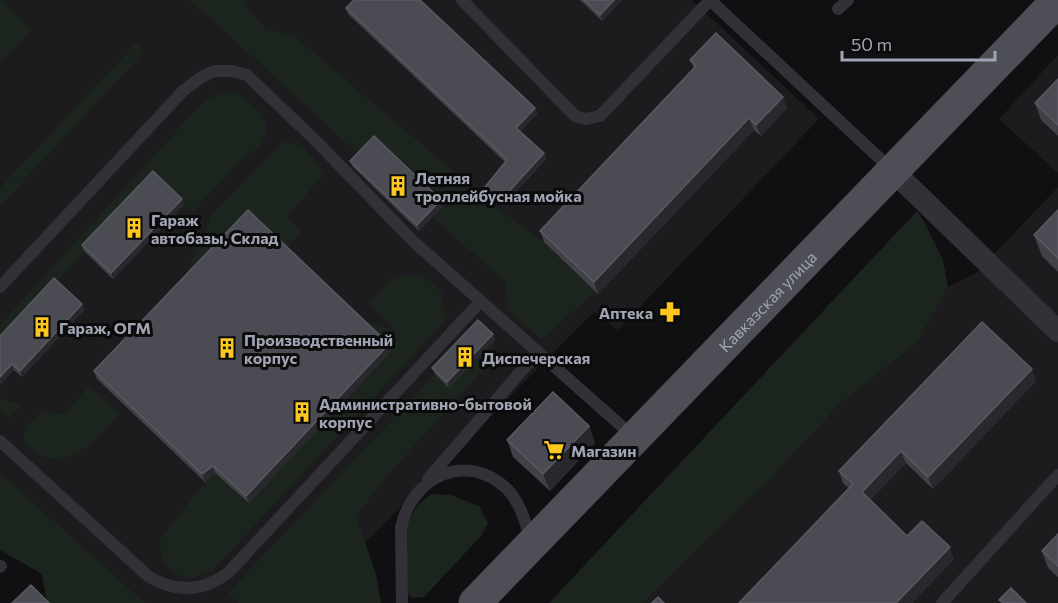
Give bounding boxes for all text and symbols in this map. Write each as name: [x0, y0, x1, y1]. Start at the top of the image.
scale bar: [842, 24, 995, 62]
text: 50 m: [851, 33, 892, 55]
place label: Летняя троллейбусная мойка: [415, 168, 582, 205]
building icon: Летняя троллейбусная мойка: [386, 174, 410, 198]
place label: Гараж автобазы, Склад: [151, 210, 279, 247]
building icon: Гараж автобазы, Склад: [122, 216, 146, 240]
street label: Кавказская улица: [714, 247, 820, 355]
pharmacy icon: Аптека: [658, 300, 682, 324]
place label: Аптека: [599, 303, 653, 322]
building icon: Гараж, ОГМ: [30, 315, 54, 339]
place label: Гараж, ОГМ: [59, 318, 151, 337]
place label: Производственный корпус: [244, 330, 393, 367]
building icon: Производственный корпус: [215, 336, 239, 360]
building icon: Диспечерская: [453, 345, 477, 369]
place label: Диспечерская: [482, 348, 590, 367]
place label: Административно-бытовой корпус: [319, 394, 532, 431]
building icon: Административно-бытовой корпус: [290, 400, 314, 424]
supermarket icon: Магазин: [542, 438, 566, 462]
place label: Магазин: [571, 441, 636, 460]

